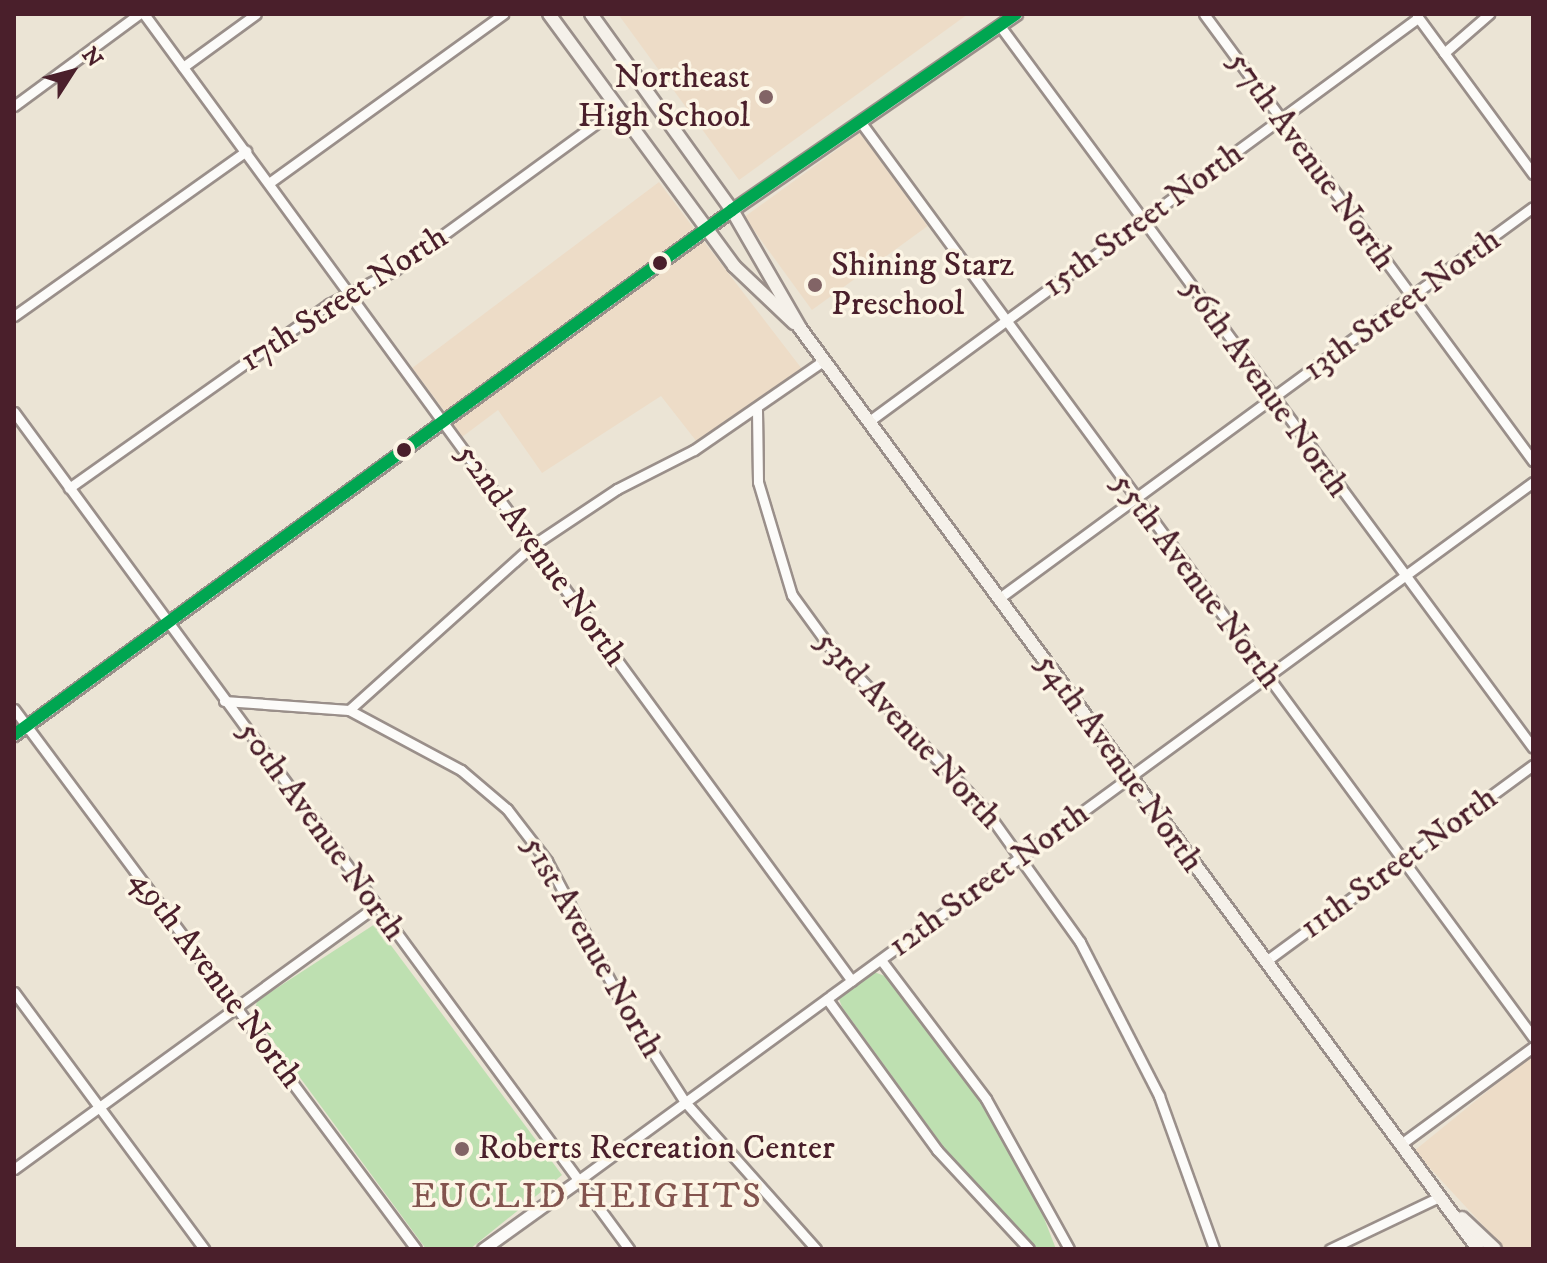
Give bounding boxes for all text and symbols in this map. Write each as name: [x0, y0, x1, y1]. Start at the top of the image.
north arrow: [32, 32, 112, 112]
text: N: [76, 42, 108, 73]
street label: 57th Avenue North: [1218, 43, 1404, 279]
place label: Northeast High School: [578, 57, 750, 136]
marker: Northeast High School: [757, 88, 775, 106]
street label: 15th Street North: [1035, 134, 1251, 306]
street label: 17th Street North: [233, 217, 455, 381]
street label: 13th Street North: [1295, 220, 1509, 390]
place label: Shining Starz Preschool: [831, 245, 1014, 324]
unlabelled marker: [652, 255, 668, 271]
street label: 56th Avenue North: [1172, 270, 1358, 506]
marker: Shining Starz Preschool: [806, 276, 824, 294]
street label: 52nd Avenue North: [446, 435, 636, 675]
unlabelled marker: [396, 442, 412, 458]
street label: 55th Avenue North: [1101, 465, 1291, 697]
street label: 53rd Avenue North: [806, 622, 1010, 838]
street label: 54th Avenue North: [1026, 645, 1212, 881]
street label: 50th Avenue North: [228, 713, 414, 949]
street label: 11th Street North: [1292, 778, 1506, 948]
street label: 12th Street North: [881, 794, 1097, 966]
street label: 51st Avenue North: [512, 829, 672, 1065]
street label: 49th Avenue North: [121, 862, 311, 1096]
place label: Roberts Recreation Center: [478, 1129, 835, 1169]
marker: Roberts Recreation Center: [453, 1140, 471, 1158]
district label: EUCLID HEIGHTS: [411, 1175, 763, 1219]

